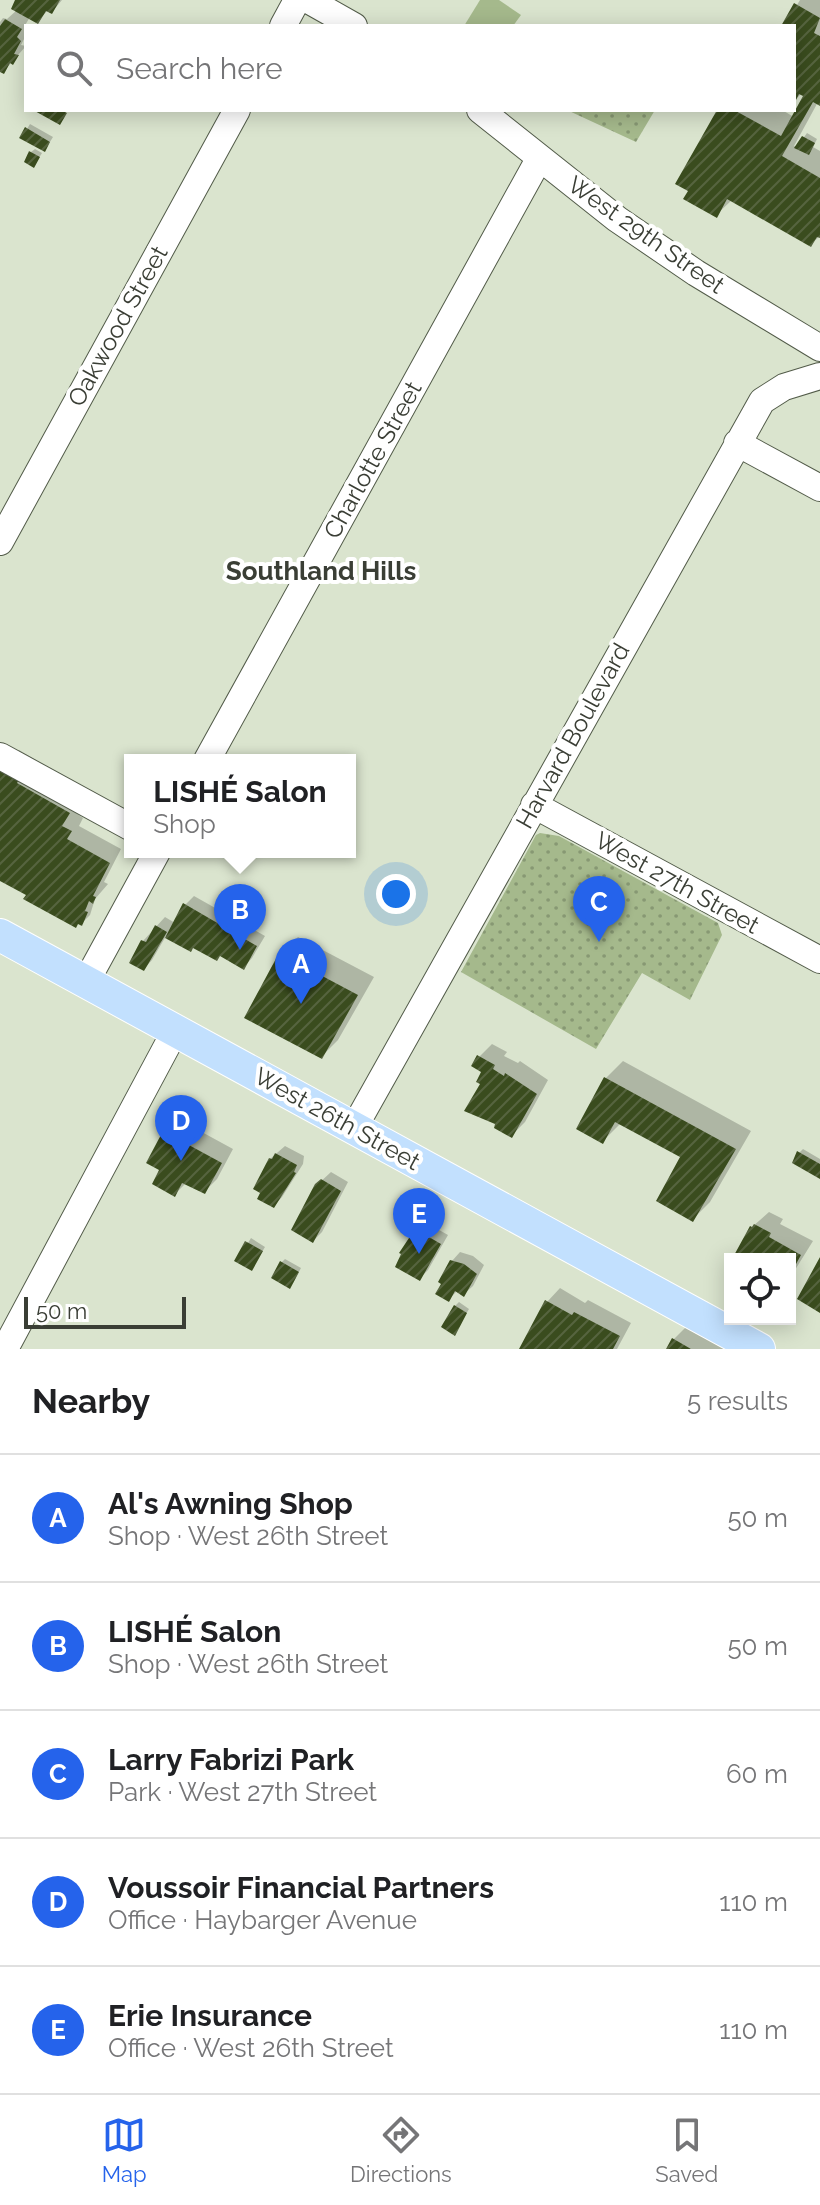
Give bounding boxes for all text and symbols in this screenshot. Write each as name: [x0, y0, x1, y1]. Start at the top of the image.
search box: [24, 24, 796, 112]
icon: search: [52, 46, 96, 90]
text: Search here: [116, 51, 283, 86]
street label: West 29th Street: [562, 170, 730, 299]
street label: Oakwood Street: [61, 240, 174, 411]
street label: Charlotte Street: [317, 376, 428, 543]
district label: Southland Hills: [226, 556, 416, 586]
street label: Harvard Boulevard: [510, 638, 635, 833]
popup: [124, 754, 356, 858]
text: LISHÉ Salon: [153, 774, 327, 809]
text: Shop: [153, 809, 216, 839]
street label: West 27th Street: [590, 825, 764, 940]
your location: [376, 874, 416, 914]
pin: C: [573, 876, 625, 942]
pin: B: [214, 884, 266, 950]
pin: A: [275, 938, 327, 1004]
street label: West 26th Street: [249, 1061, 425, 1176]
pin: D: [155, 1095, 207, 1161]
pin: E: [393, 1188, 445, 1254]
map controls: [724, 1253, 796, 1325]
button: locate: [724, 1253, 796, 1325]
scale bar: [24, 1293, 186, 1329]
text: 50 m: [36, 1298, 87, 1324]
text: Nearby: [32, 1381, 150, 1421]
text: 5 results: [687, 1386, 788, 1416]
text: Al's Awning Shop: [108, 1486, 353, 1521]
text: A: [49, 1503, 67, 1533]
text: 50 m: [727, 1503, 788, 1533]
text: Shop · West 26th Street: [108, 1521, 388, 1551]
text: LISHÉ Salon: [108, 1614, 281, 1649]
text: B: [49, 1631, 67, 1661]
text: 50 m: [727, 1631, 788, 1661]
text: Shop · West 26th Street: [108, 1649, 388, 1679]
text: Larry Fabrizi Park: [108, 1742, 354, 1777]
text: C: [49, 1759, 67, 1789]
text: 60 m: [726, 1759, 788, 1789]
text: Park · West 27th Street: [108, 1777, 377, 1807]
text: Voussoir Financial Partners: [108, 1870, 494, 1905]
text: D: [49, 1887, 67, 1917]
text: 110 m: [719, 1887, 788, 1917]
text: Office · Haybarger Avenue: [108, 1905, 417, 1935]
text: Erie Insurance: [108, 1998, 312, 2033]
text: E: [50, 2015, 66, 2045]
text: 110 m: [719, 2015, 788, 2045]
text: Office · West 26th Street: [108, 2033, 394, 2063]
tab: Map: [102, 2113, 147, 2187]
tab: Directions: [350, 2113, 452, 2187]
tab: Saved: [655, 2113, 718, 2187]

